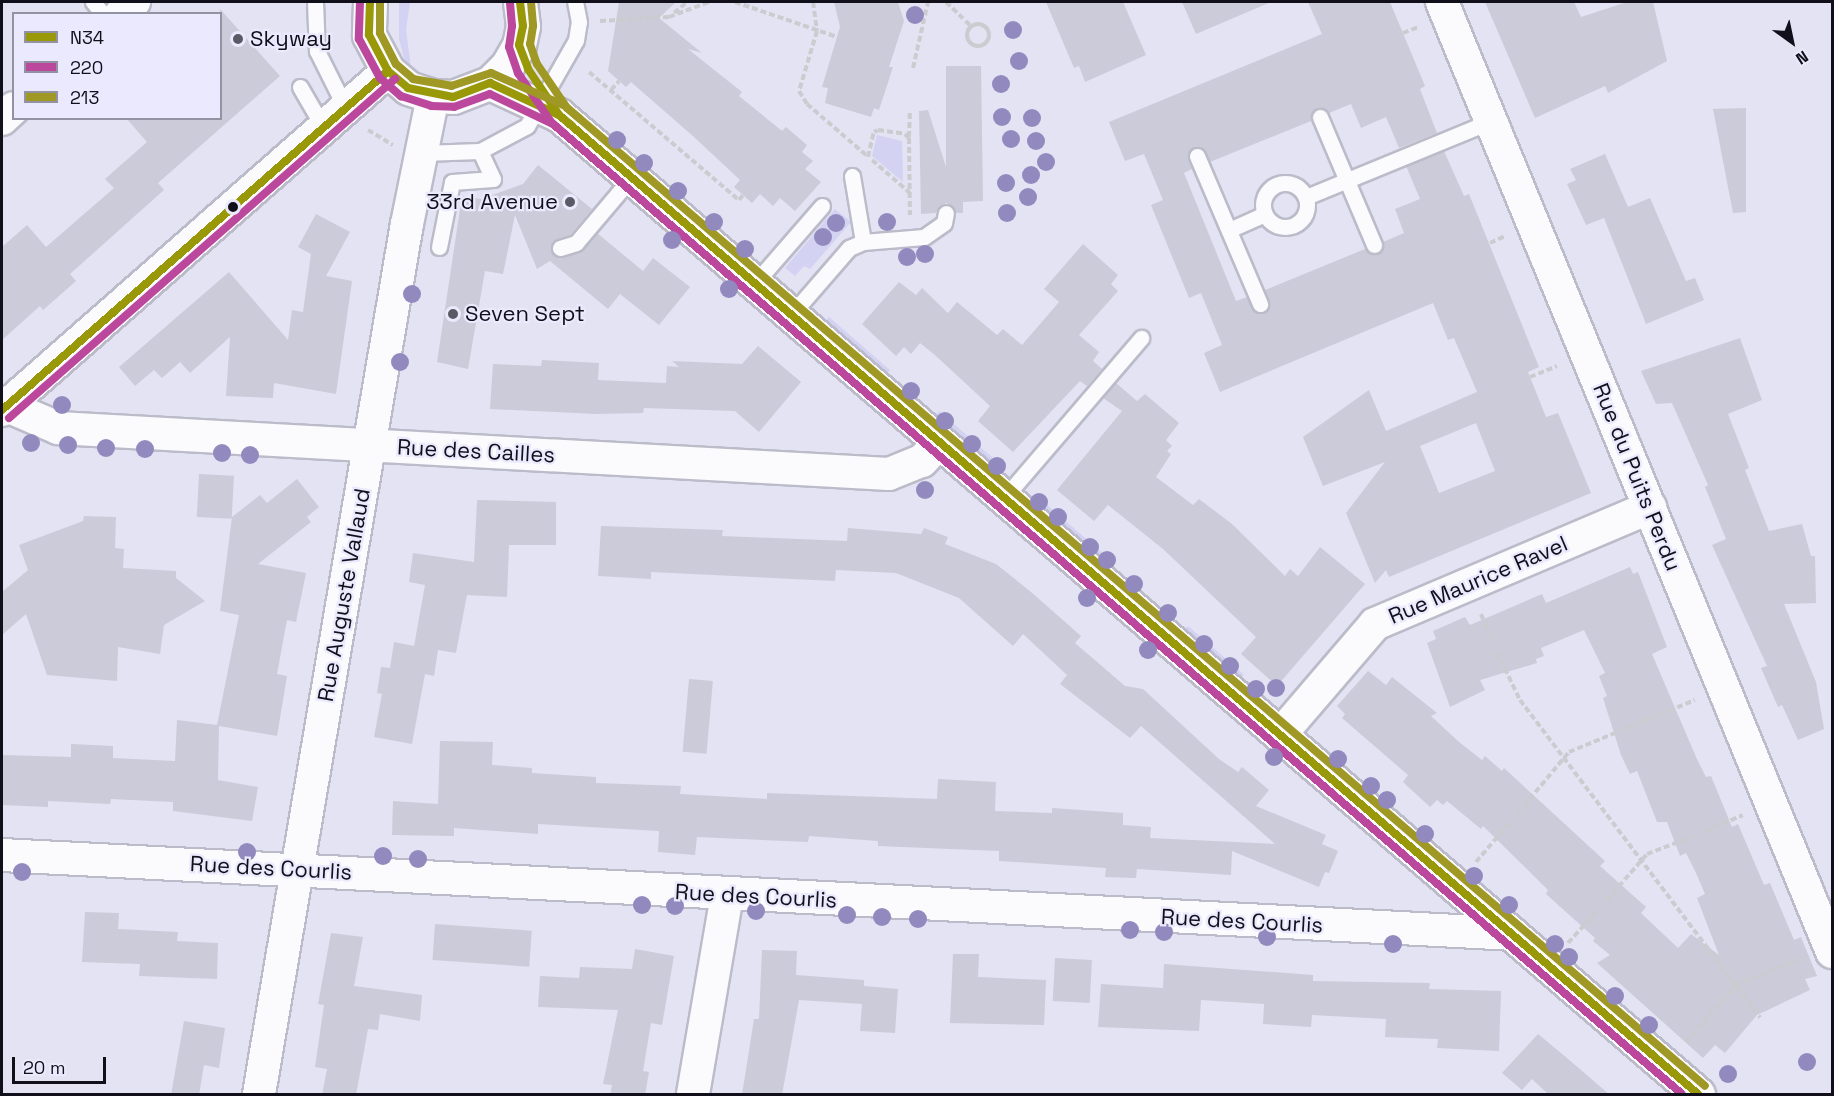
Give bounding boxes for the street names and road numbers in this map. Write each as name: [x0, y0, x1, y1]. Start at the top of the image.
street label: Rue du Puits Perdu: [1587, 379, 1687, 575]
street label: Rue des Cailles: [396, 434, 556, 468]
street label: Rue Auguste Vallaud: [312, 486, 376, 704]
street label: Rue Maurice Ravel: [1384, 530, 1572, 630]
street label: Rue des Courlis: [189, 851, 353, 885]
street label: Rue des Courlis: [674, 879, 838, 913]
street label: Rue des Courlis: [1160, 904, 1324, 938]

